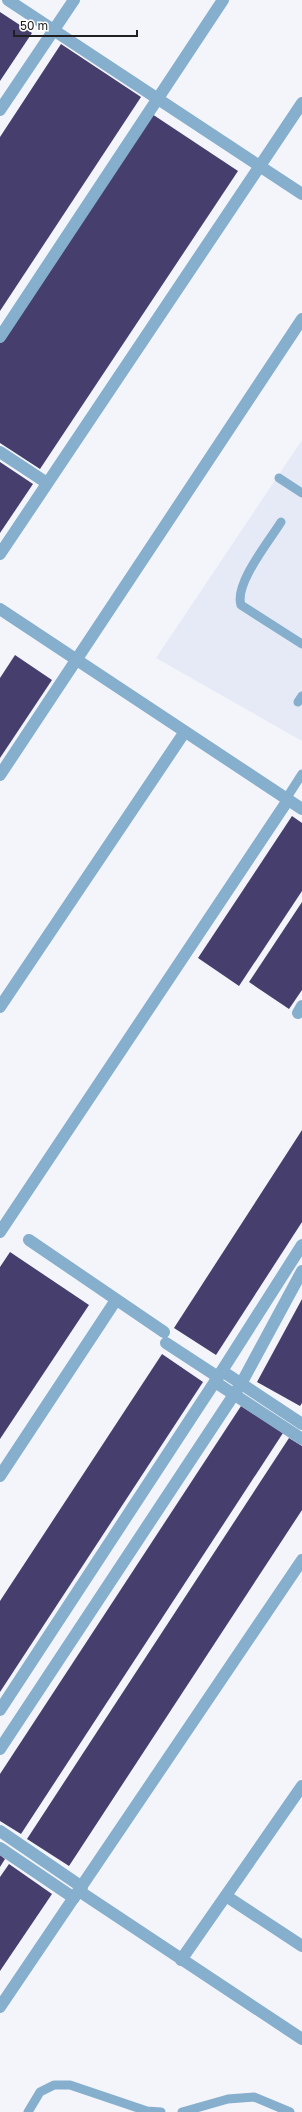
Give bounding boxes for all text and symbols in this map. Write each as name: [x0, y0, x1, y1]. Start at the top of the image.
scale bar: [14, 12, 137, 38]
text: 50 m: [20, 18, 48, 33]

